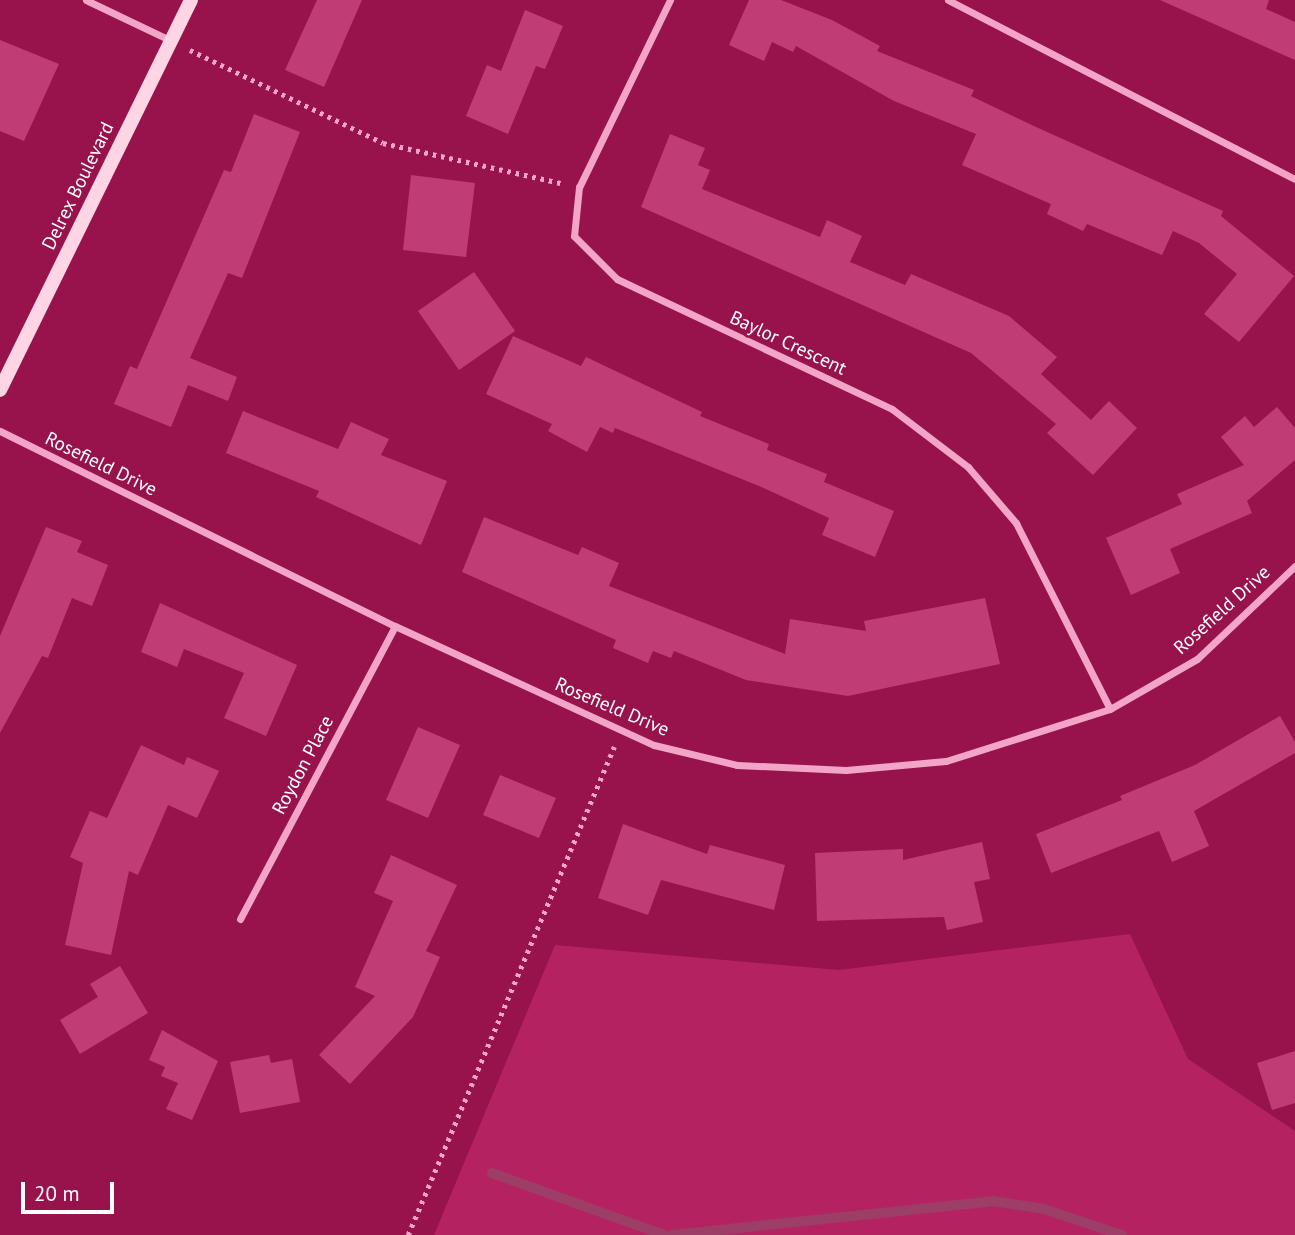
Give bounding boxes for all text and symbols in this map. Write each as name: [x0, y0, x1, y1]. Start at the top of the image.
street label: Delrex Boulevard: [37, 118, 119, 254]
street label: Baylor Crescent: [726, 306, 850, 380]
street label: Rosefield Drive: [41, 427, 161, 501]
street label: Rosefield Drive: [1169, 561, 1275, 659]
street label: Rosefield Drive: [552, 673, 672, 741]
street label: Roydon Place: [267, 712, 339, 818]
scale bar: [24, 1168, 117, 1212]
text: 20 m: [34, 1180, 80, 1207]

